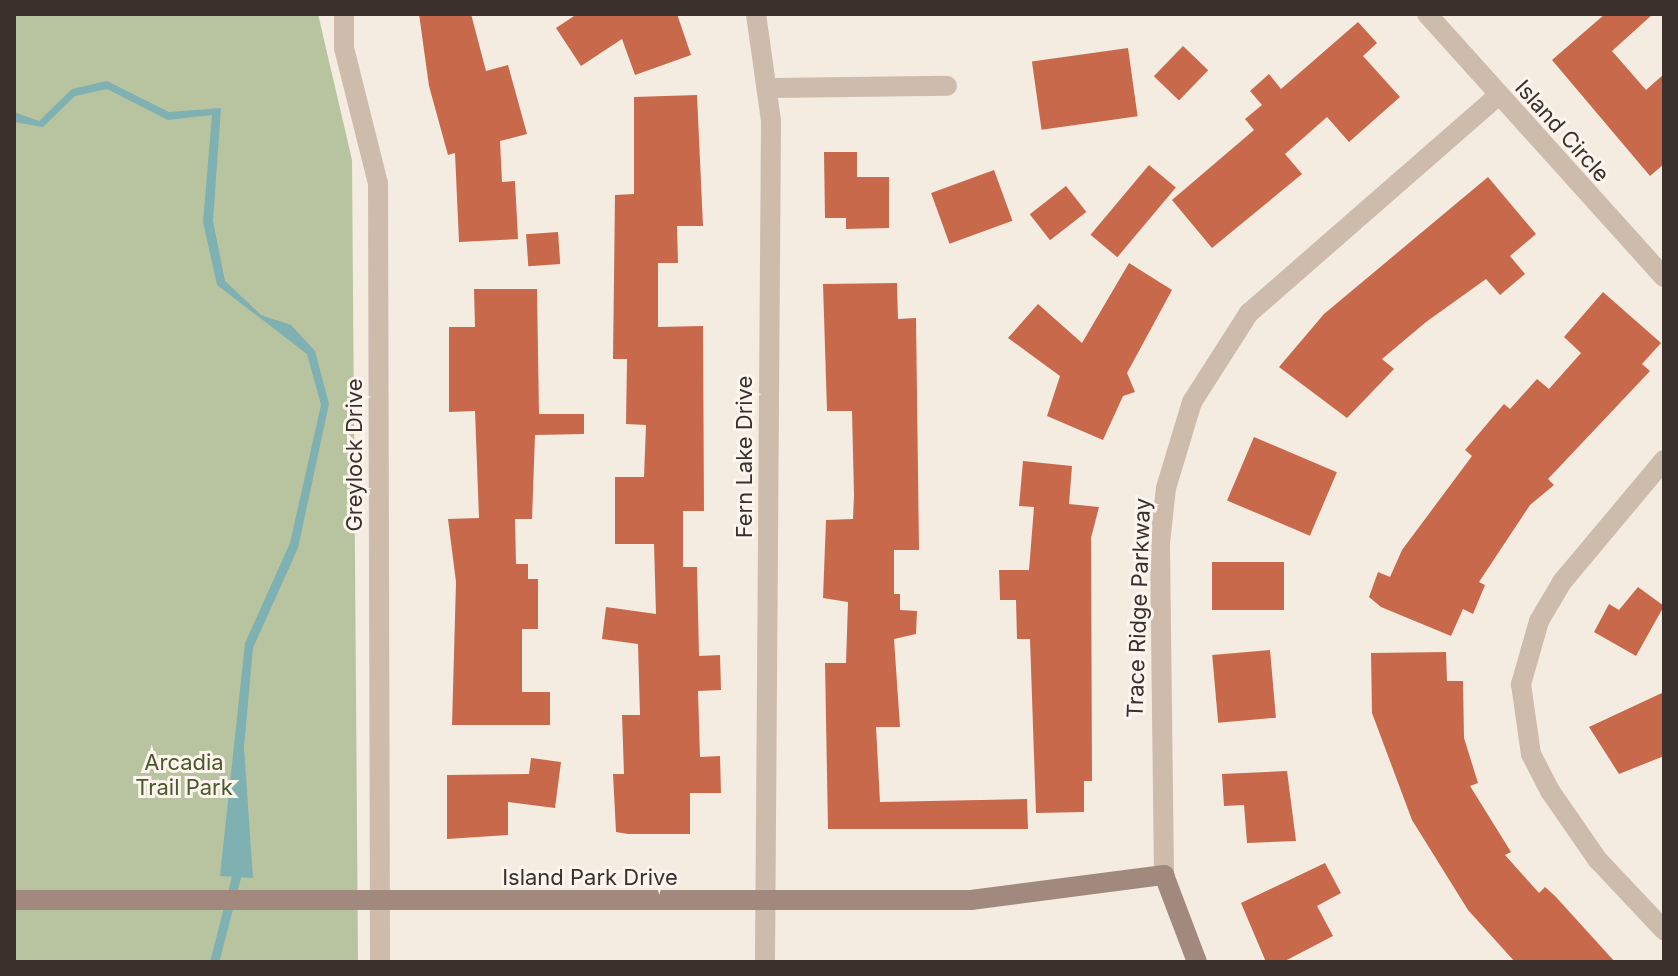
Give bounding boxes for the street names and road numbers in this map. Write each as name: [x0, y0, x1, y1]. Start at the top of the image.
street label: Island Circle: [1509, 75, 1615, 187]
street label: Fern Lake Drive: [732, 376, 758, 538]
street label: Greylock Drive: [342, 378, 368, 532]
street label: Trace Ridge Parkway: [1122, 498, 1156, 718]
street label: Island Park Drive: [502, 865, 678, 891]

